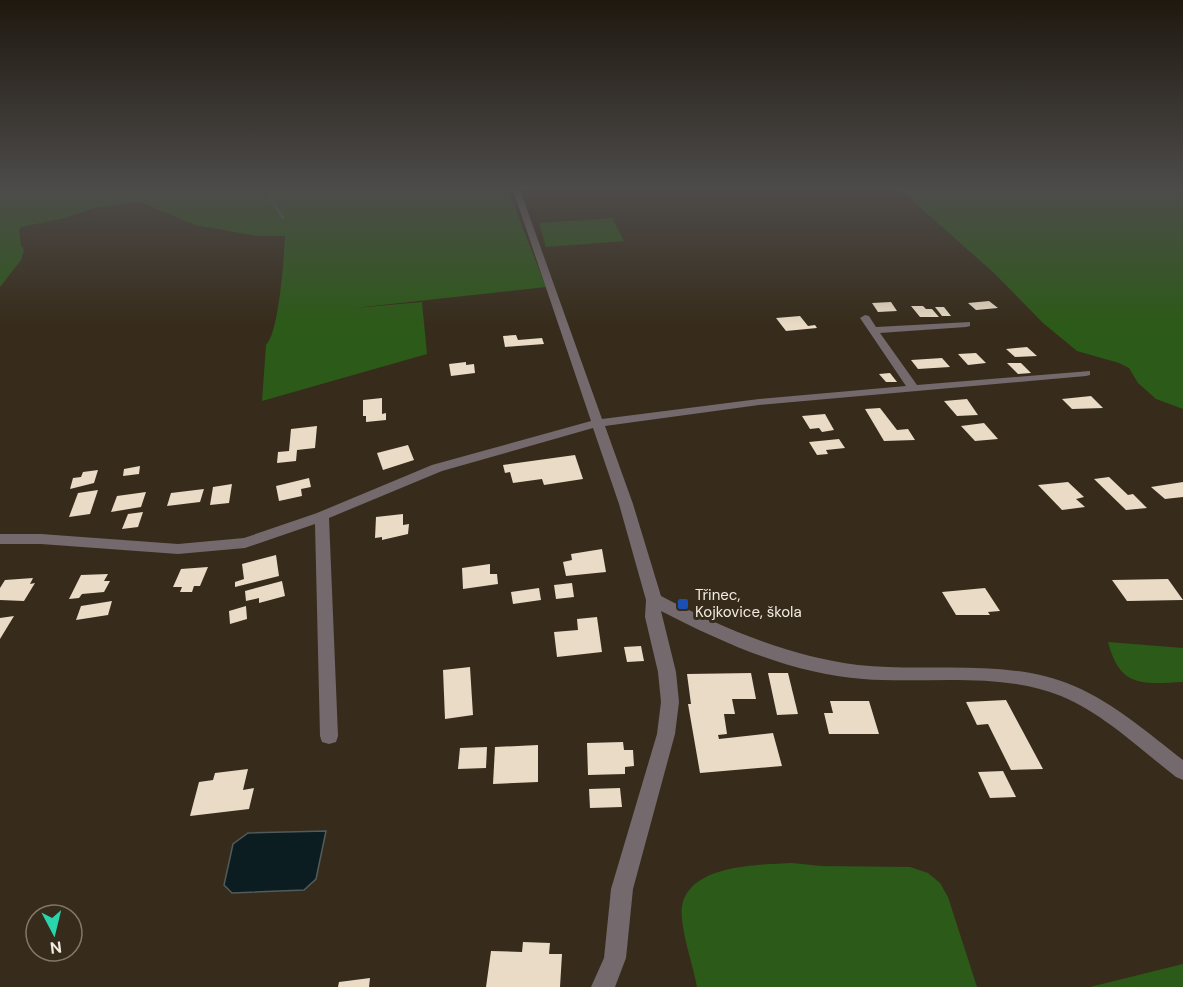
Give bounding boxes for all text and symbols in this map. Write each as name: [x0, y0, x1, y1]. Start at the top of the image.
place label: Třinec, Kojkovice, škola: [695, 585, 802, 622]
marker: Třinec, Kojkovice, škola: [676, 597, 690, 611]
north arrow: [24, 903, 84, 963]
text: N: [49, 936, 63, 959]

